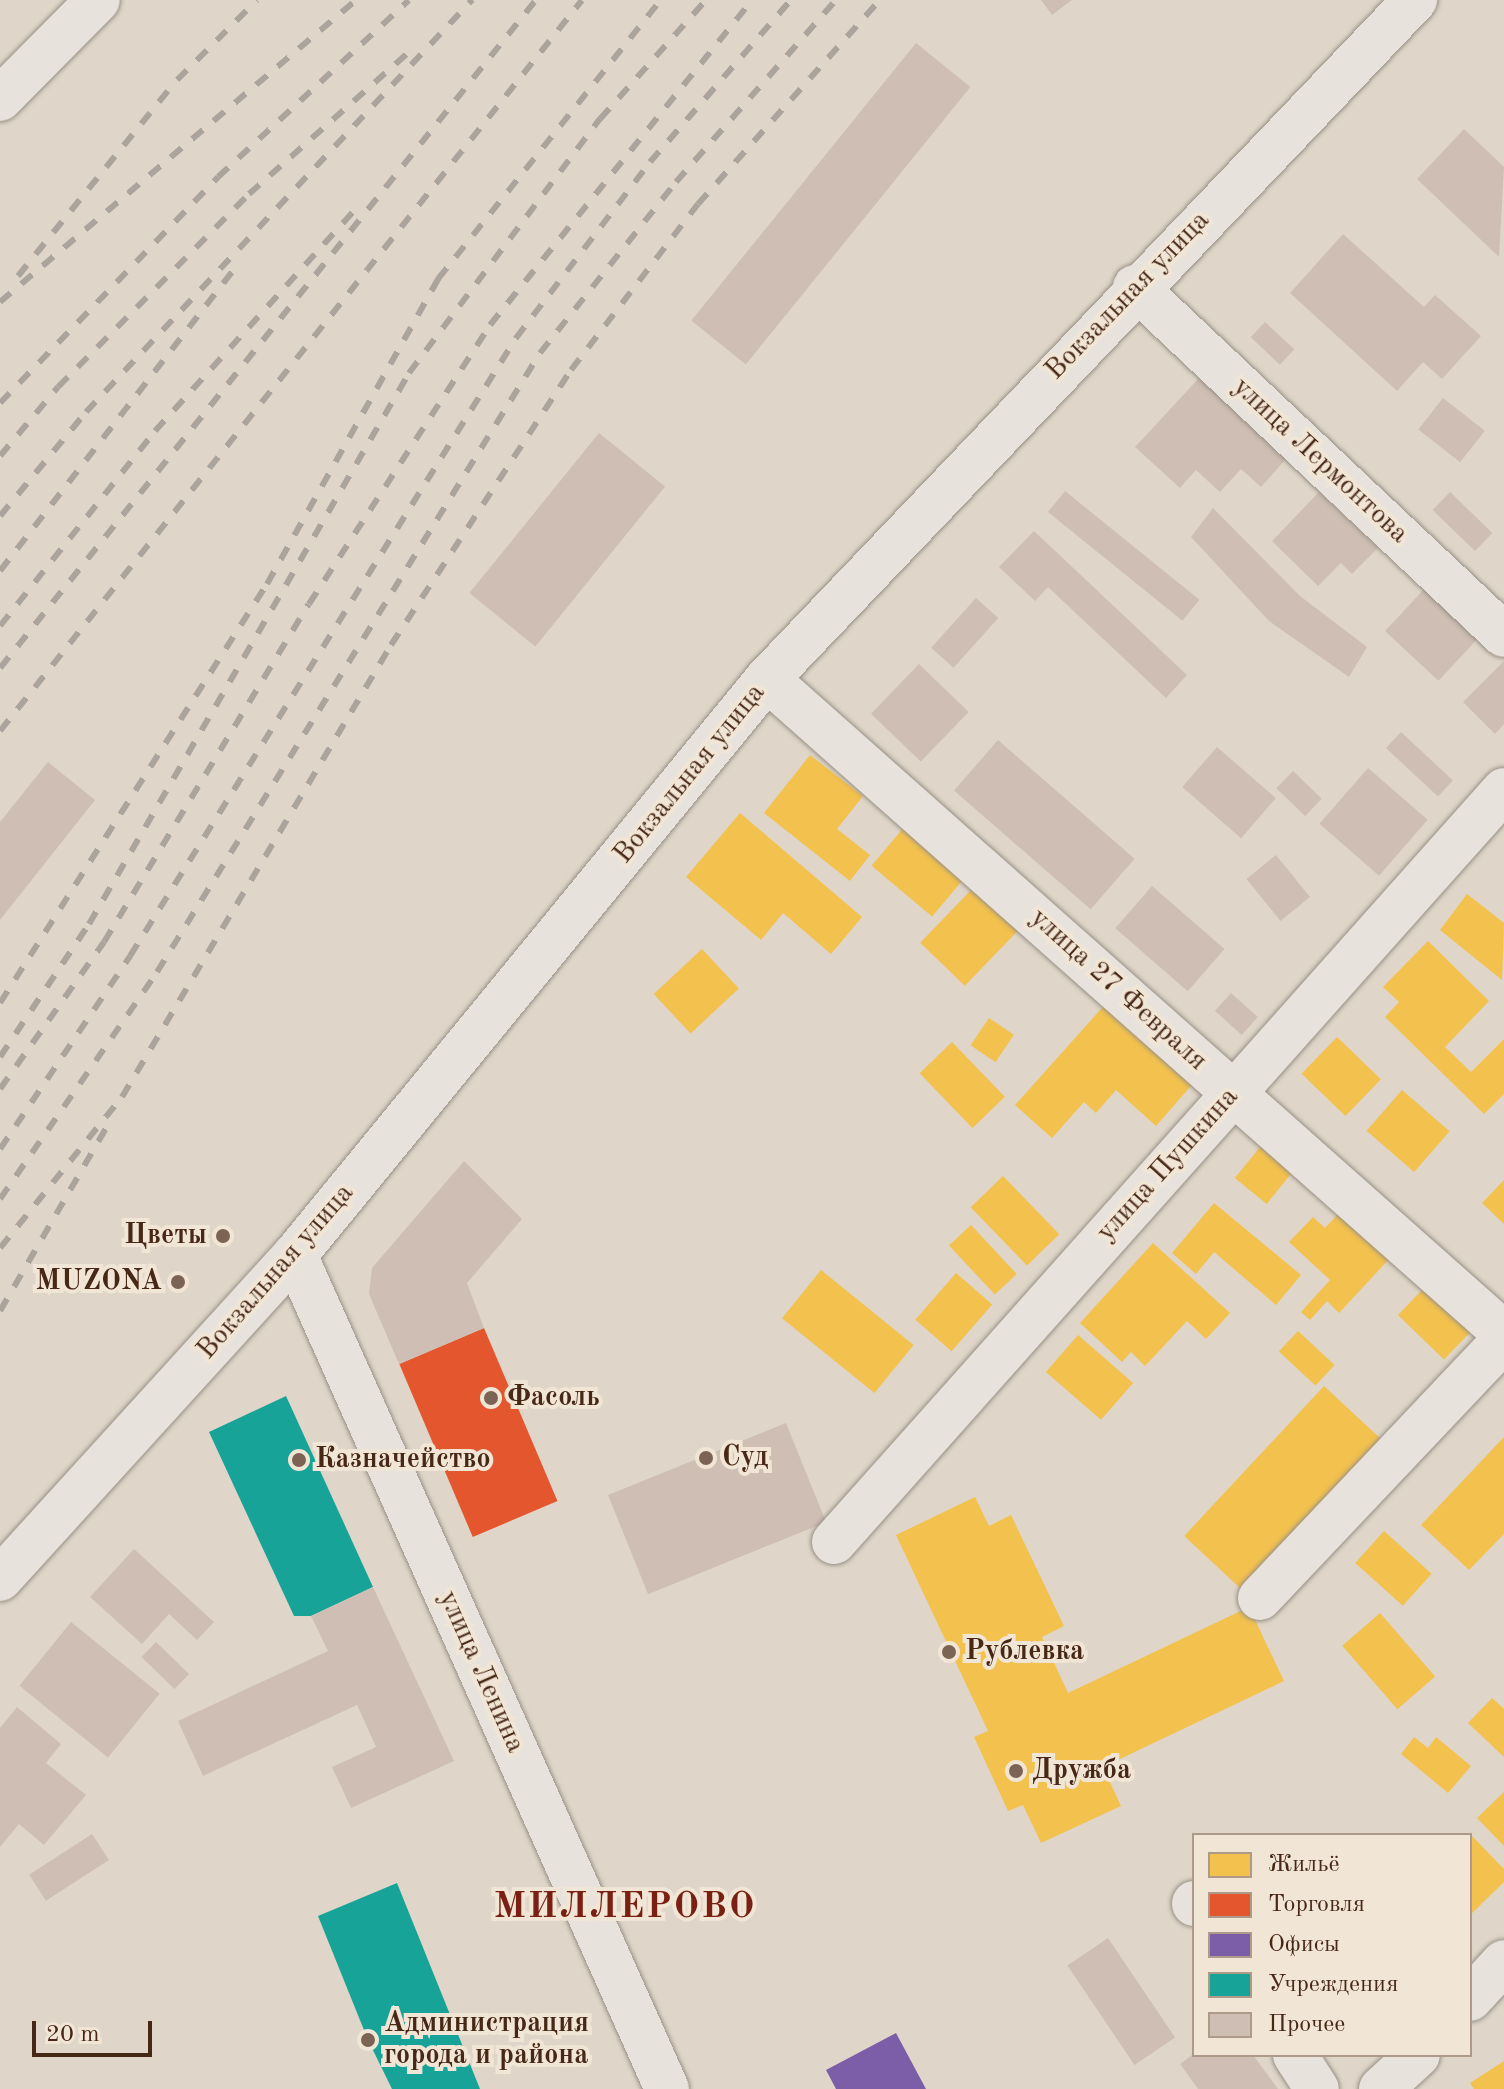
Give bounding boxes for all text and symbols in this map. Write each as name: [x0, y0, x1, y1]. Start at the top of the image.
street label: Вокзальная улица: [1039, 204, 1217, 388]
street label: улица Лермонтова: [1225, 371, 1415, 551]
street label: Вокзальная улица: [607, 677, 773, 871]
street label: улица 27 Февраля: [1023, 902, 1213, 1078]
street label: улица Пушкина: [1090, 1081, 1246, 1249]
street label: Вокзальная улица: [190, 1177, 362, 1367]
place label: Цветы: [124, 1219, 207, 1253]
marker: Цветы: [214, 1227, 232, 1245]
place label: MUZONA: [36, 1265, 162, 1299]
marker: MUZONA: [169, 1273, 187, 1291]
place label: Фасоль: [507, 1381, 600, 1415]
marker: Фасоль: [482, 1389, 500, 1407]
place label: Суд: [722, 1441, 768, 1475]
place label: Казначейство: [315, 1443, 491, 1477]
marker: Суд: [697, 1449, 715, 1467]
marker: Казначейство: [290, 1451, 308, 1469]
street label: улица Ленина: [430, 1586, 532, 1758]
place label: Рублевка: [965, 1635, 1084, 1669]
marker: Рублевка: [940, 1643, 958, 1661]
place label: Дружба: [1032, 1754, 1131, 1788]
marker: Дружба: [1007, 1762, 1025, 1780]
legend: [1192, 1833, 1472, 2057]
text: Жильё: [1268, 1853, 1339, 1877]
district label: МИЛЛЕРОВО: [494, 1887, 756, 1931]
text: Торговля: [1268, 1893, 1365, 1917]
text: Офисы: [1268, 1933, 1340, 1957]
text: Учреждения: [1268, 1973, 1398, 1997]
scale bar: [36, 2005, 156, 2055]
place label: Администрация города и района: [384, 2007, 589, 2073]
text: Прочее: [1268, 2013, 1345, 2037]
text: 20 m: [46, 2023, 100, 2047]
marker: Администрация города и района: [359, 2031, 377, 2049]

